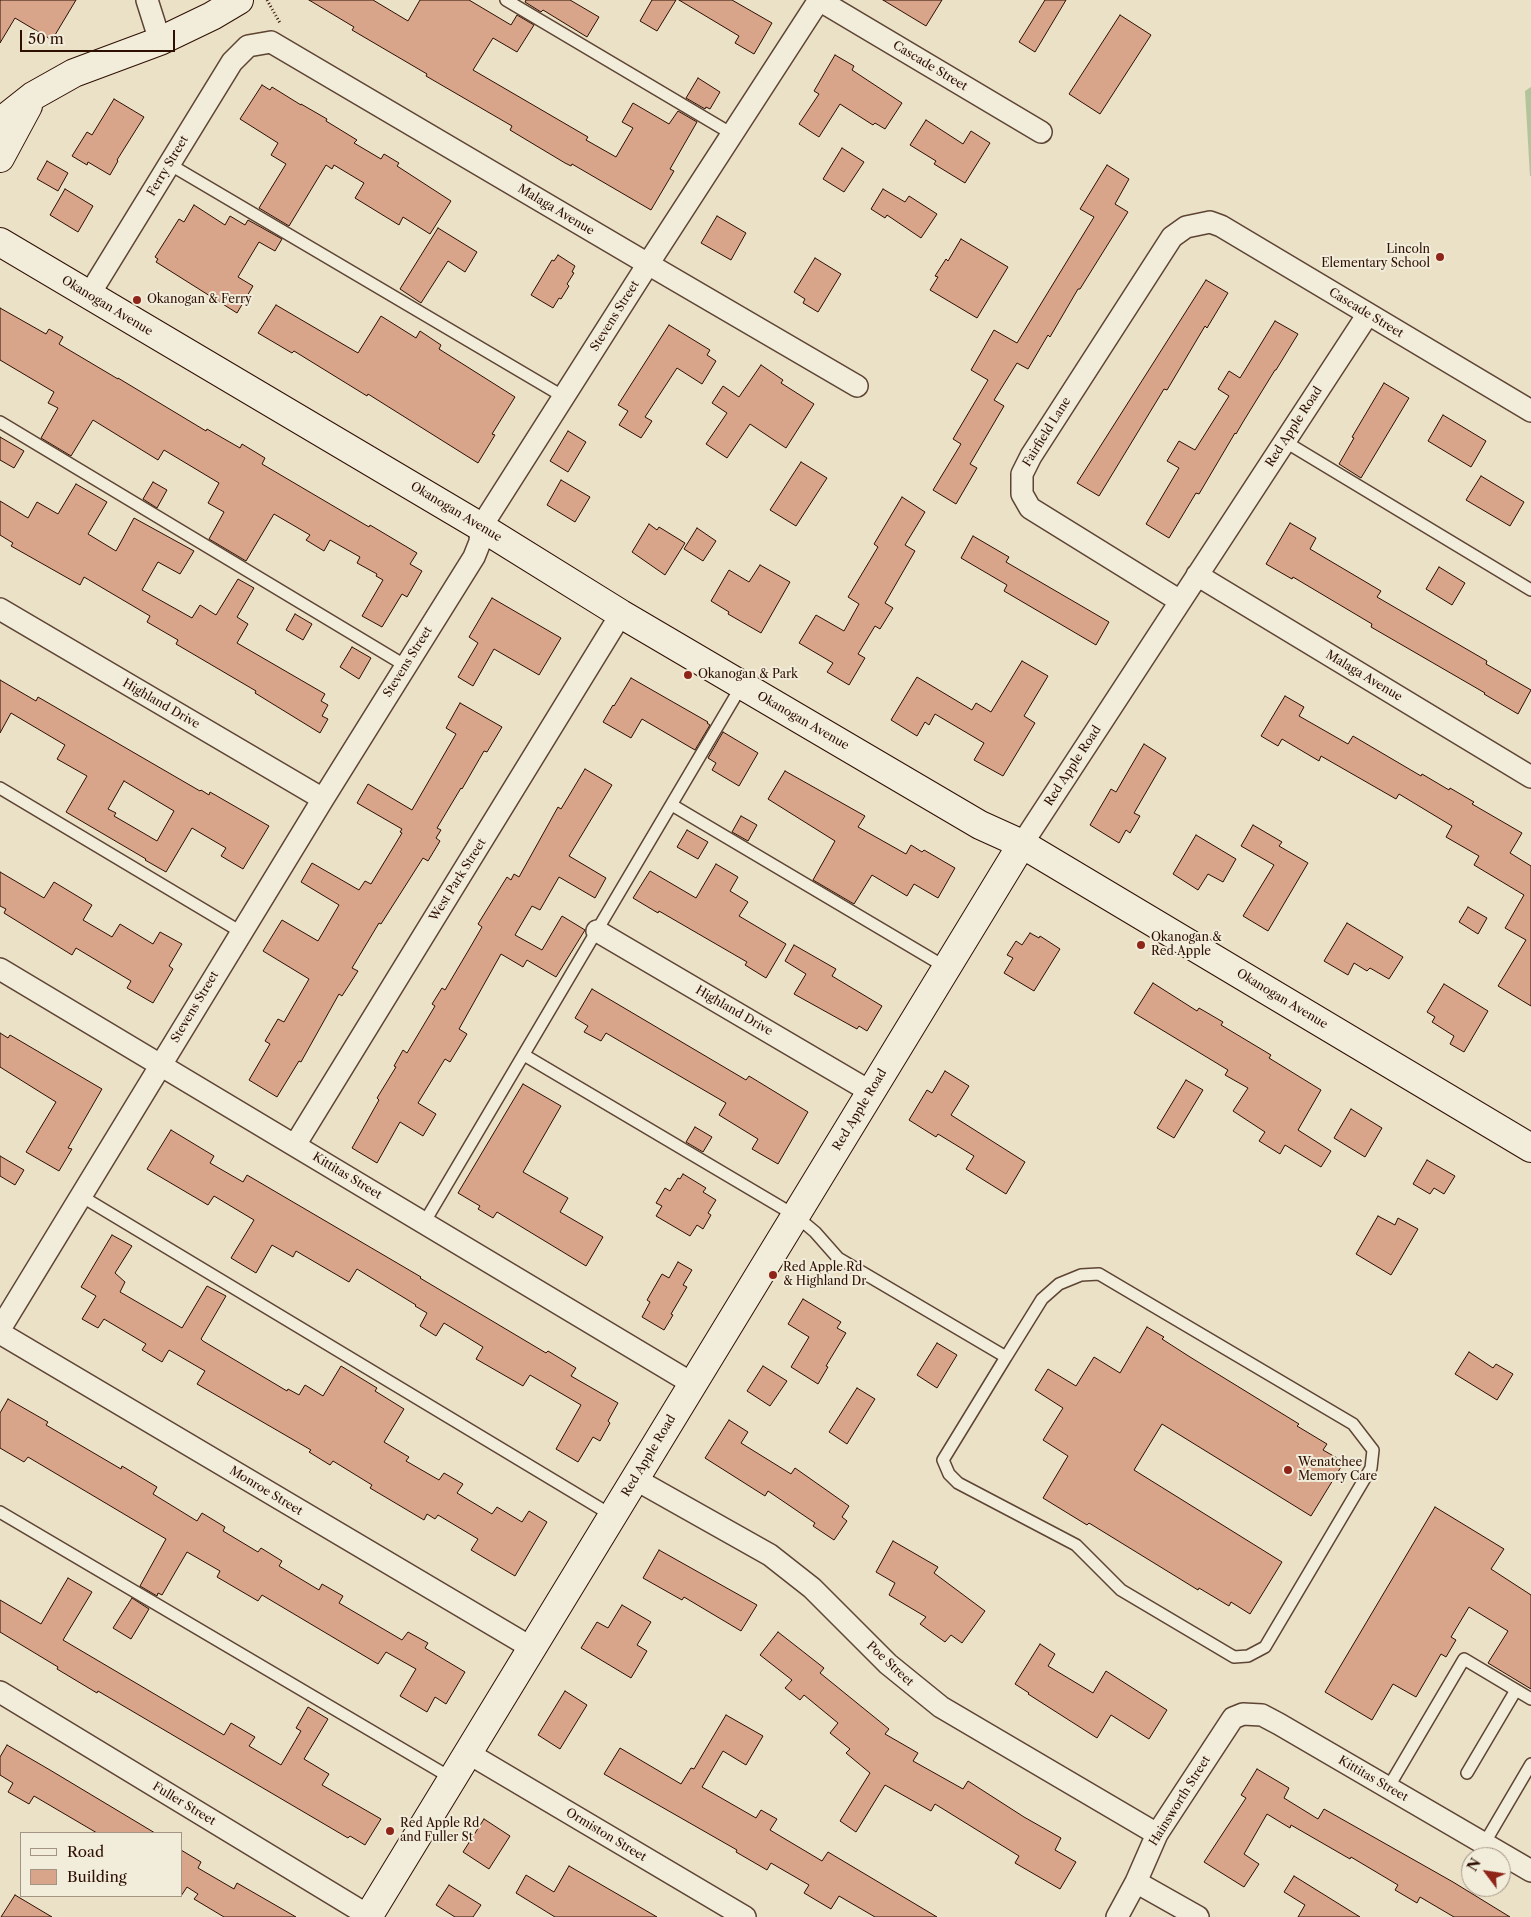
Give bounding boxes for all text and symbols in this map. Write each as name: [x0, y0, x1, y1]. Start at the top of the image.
scale bar: [22, 20, 178, 52]
text: 50 m: [28, 29, 64, 48]
street label: Cascade Street: [890, 38, 970, 94]
street label: Ferry Street: [144, 133, 192, 199]
street label: Malaga Avenue: [515, 181, 597, 239]
place label: Lincoln Elementary School: [1321, 243, 1430, 271]
marker: Lincoln Elementary School: [1434, 251, 1446, 263]
street label: Okanogan Avenue: [59, 273, 155, 339]
street label: Stevens Street: [587, 278, 643, 354]
street label: Cascade Street: [1326, 285, 1406, 341]
place label: Okanogan & Ferry: [147, 293, 252, 307]
marker: Okanogan & Ferry: [131, 294, 143, 306]
street label: Red Apple Road: [1263, 384, 1325, 470]
street label: Fairfield Lane: [1020, 395, 1074, 469]
street label: Okanogan Avenue: [408, 479, 504, 545]
street label: Stevens Street: [380, 624, 436, 700]
street label: Malaga Avenue: [1323, 647, 1405, 705]
place label: Okanogan & Park: [698, 668, 798, 682]
marker: Okanogan & Park: [682, 669, 694, 681]
street label: Highland Drive: [120, 676, 202, 732]
street label: Okanogan Avenue: [754, 689, 852, 753]
street label: Red Apple Road: [1042, 723, 1104, 809]
street label: West Park Street: [427, 836, 489, 924]
place label: Okanogan & Red Apple: [1151, 931, 1222, 959]
marker: Okanogan & Red Apple: [1135, 939, 1147, 951]
street label: Okanogan Avenue: [1234, 966, 1330, 1032]
street label: Stevens Street: [168, 969, 222, 1045]
street label: Highland Drive: [693, 983, 775, 1039]
street label: Red Apple Road: [830, 1067, 890, 1153]
street label: Kittitas Street: [310, 1150, 384, 1202]
place label: Red Apple Rd & Highland Dr: [783, 1261, 866, 1289]
marker: Red Apple Rd & Highland Dr: [767, 1269, 779, 1281]
street label: Red Apple Road: [619, 1413, 679, 1499]
place label: Wenatchee Memory Care: [1298, 1456, 1377, 1484]
street label: Monroe Street: [227, 1463, 305, 1519]
marker: Wenatchee Memory Care: [1282, 1464, 1294, 1476]
street label: Poe Street: [864, 1639, 916, 1689]
street label: Hainsworth Street: [1146, 1753, 1214, 1849]
street label: Kittitas Street: [1336, 1753, 1410, 1805]
street label: Fuller Street: [150, 1779, 218, 1829]
street label: Ormiston Street: [563, 1805, 649, 1865]
place label: Red Apple Rd and Fuller St: [400, 1817, 479, 1845]
marker: Red Apple Rd and Fuller St: [384, 1825, 396, 1837]
legend: [20, 1832, 182, 1897]
text: Road: [67, 1842, 104, 1861]
north arrow: [1461, 1847, 1511, 1897]
text: N: [1463, 1855, 1485, 1875]
text: Building: [67, 1867, 127, 1886]

